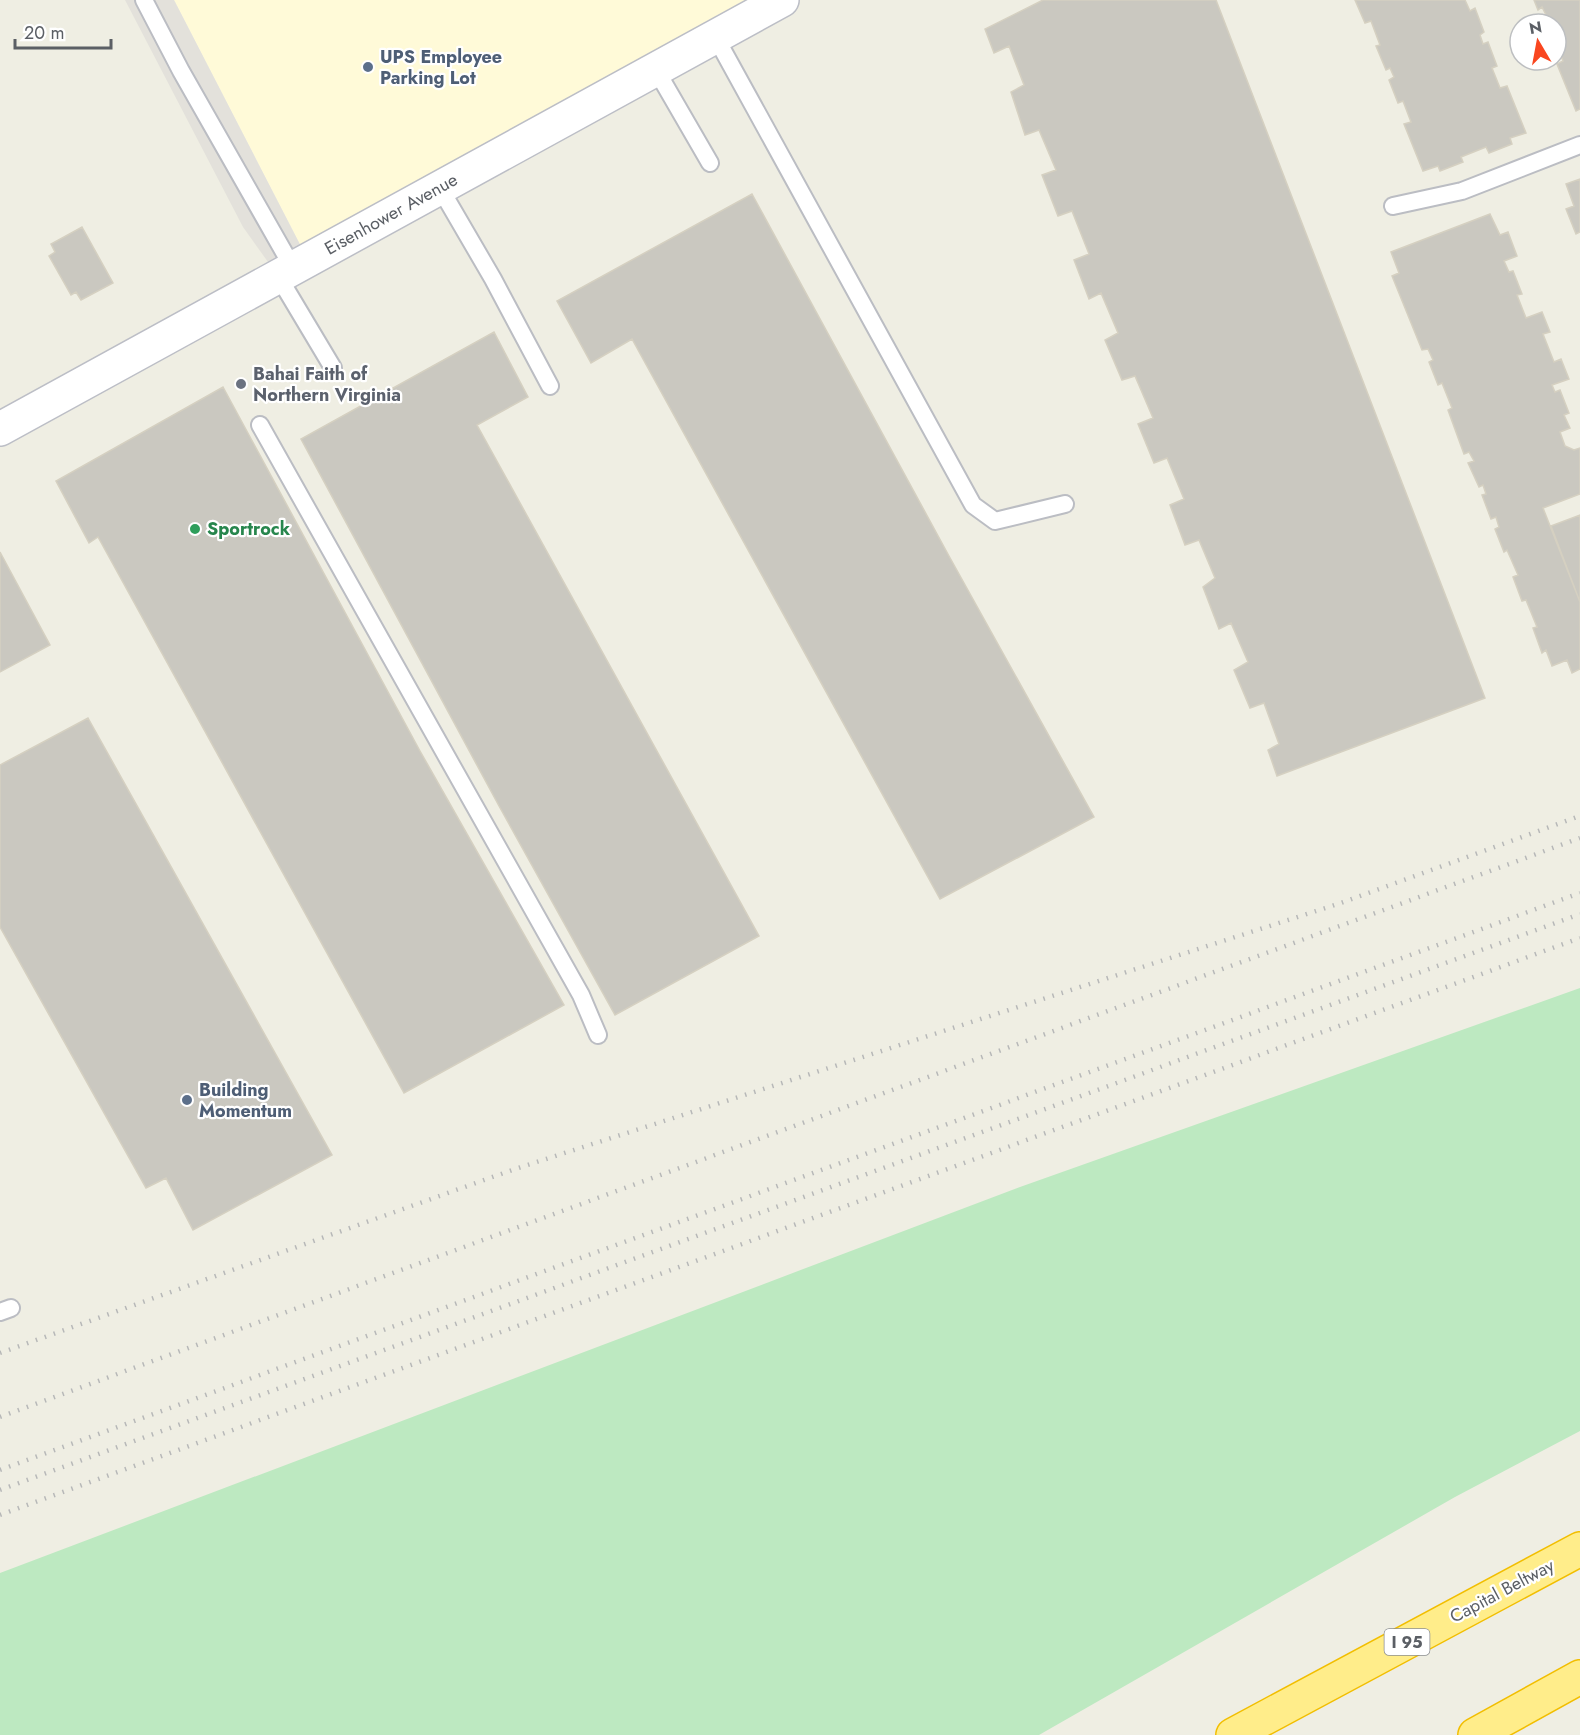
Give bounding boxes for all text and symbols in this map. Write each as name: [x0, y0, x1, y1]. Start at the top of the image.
scale bar: [15, 12, 111, 50]
north arrow: [1508, 12, 1568, 72]
text: N: [1527, 15, 1544, 40]
text: 20 m: [24, 20, 64, 46]
place label: UPS Employee Parking Lot: [380, 44, 502, 91]
marker: UPS Employee Parking Lot: [361, 60, 375, 74]
street label: Eisenhower Avenue: [320, 167, 462, 261]
place label: Bahai Faith of Northern Virginia: [253, 361, 401, 408]
marker: Bahai Faith of Northern Virginia: [234, 377, 248, 391]
place label: Sportrock: [207, 516, 291, 542]
marker: Sportrock: [188, 522, 202, 536]
place label: Building Momentum: [199, 1077, 292, 1124]
marker: Building Momentum: [180, 1093, 194, 1107]
street label: Capital Beltway: [1445, 1553, 1559, 1629]
road number: I 95: [1384, 1629, 1430, 1655]

